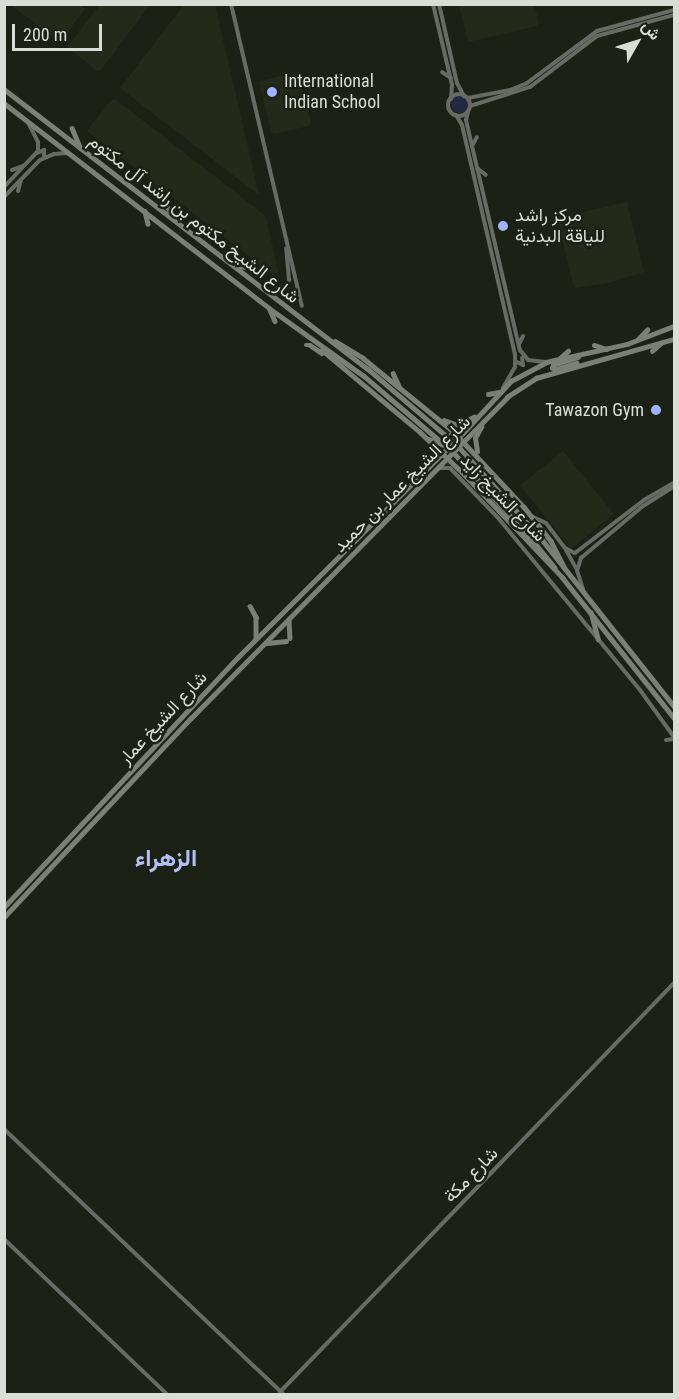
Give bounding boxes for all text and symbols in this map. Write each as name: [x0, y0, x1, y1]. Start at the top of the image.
scale bar: [15, 12, 105, 50]
north arrow: [607, 12, 667, 72]
text: ش: [638, 17, 665, 44]
text: 200 m: [23, 24, 67, 45]
place label: International Indian School: [284, 71, 380, 113]
marker: International Indian School: [265, 85, 279, 99]
street label: شارع الشيخ مكتوم بن راشد آل مكتوم: [84, 130, 304, 308]
place label: مركز راشد للياقة البدنية: [515, 205, 605, 248]
marker: مركز راشد للياقة البدنية: [496, 219, 510, 233]
place label: Tawazon Gym: [545, 399, 644, 421]
marker: Tawazon Gym: [649, 403, 663, 417]
street label: شارع الشيخ عمار بن حميد: [329, 411, 475, 557]
street label: شارع الشيخ زايد: [456, 450, 550, 546]
street label: شارع الشيخ عمار: [114, 667, 212, 769]
district label: الزهراء: [135, 845, 197, 873]
street label: شارع مكة: [439, 1143, 503, 1207]

